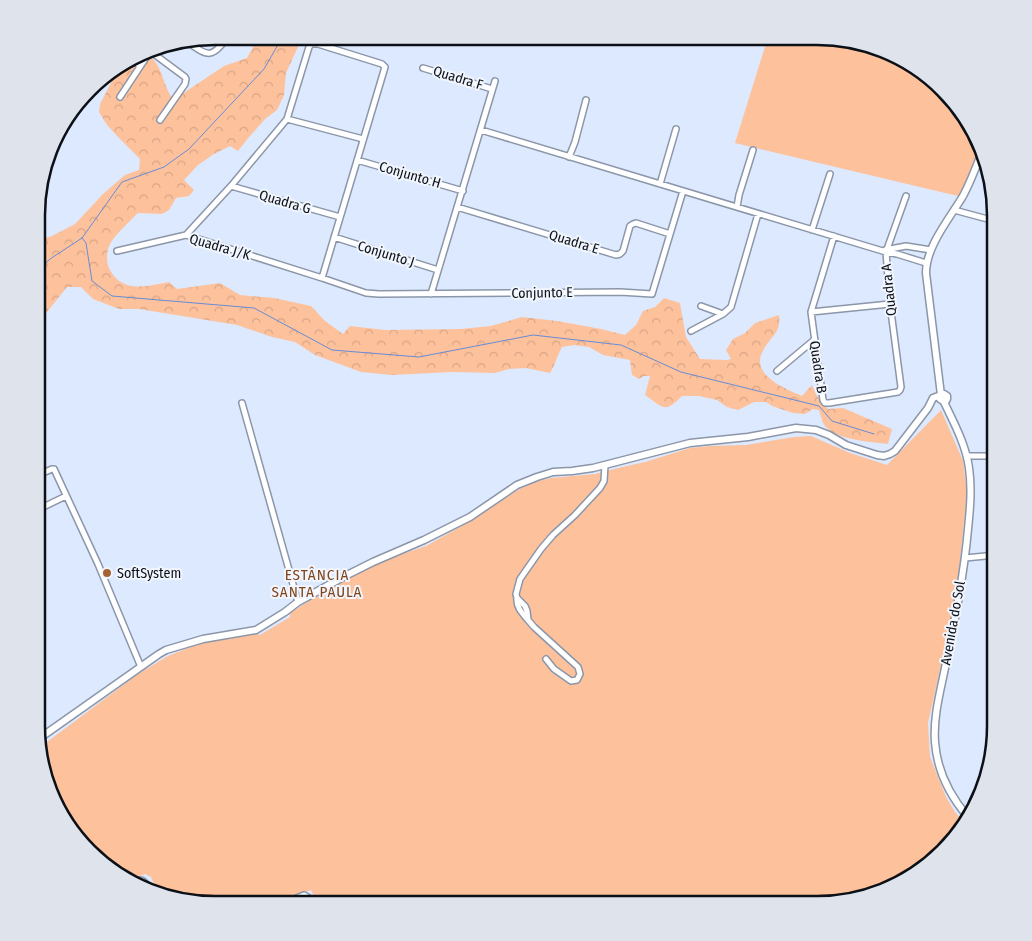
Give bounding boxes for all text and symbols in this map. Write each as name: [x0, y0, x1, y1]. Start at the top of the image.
street label: Quadra F: [431, 62, 485, 94]
street label: Conjunto H: [377, 158, 443, 192]
street label: Quadra G: [257, 187, 313, 217]
street label: Quadra E: [547, 226, 602, 258]
street label: Quadra J/K: [187, 230, 253, 264]
street label: Conjunto J: [355, 237, 417, 271]
street label: Quadra A: [878, 262, 900, 317]
street label: Conjunto E: [511, 284, 573, 302]
street label: Quadra B: [806, 340, 830, 395]
place label: SoftSystem: [117, 565, 181, 582]
district label: ESTÂNCIA SANTA PAULA: [271, 566, 363, 601]
marker: SoftSystem: [101, 567, 113, 579]
street label: Avenida do Sol: [937, 579, 969, 666]

